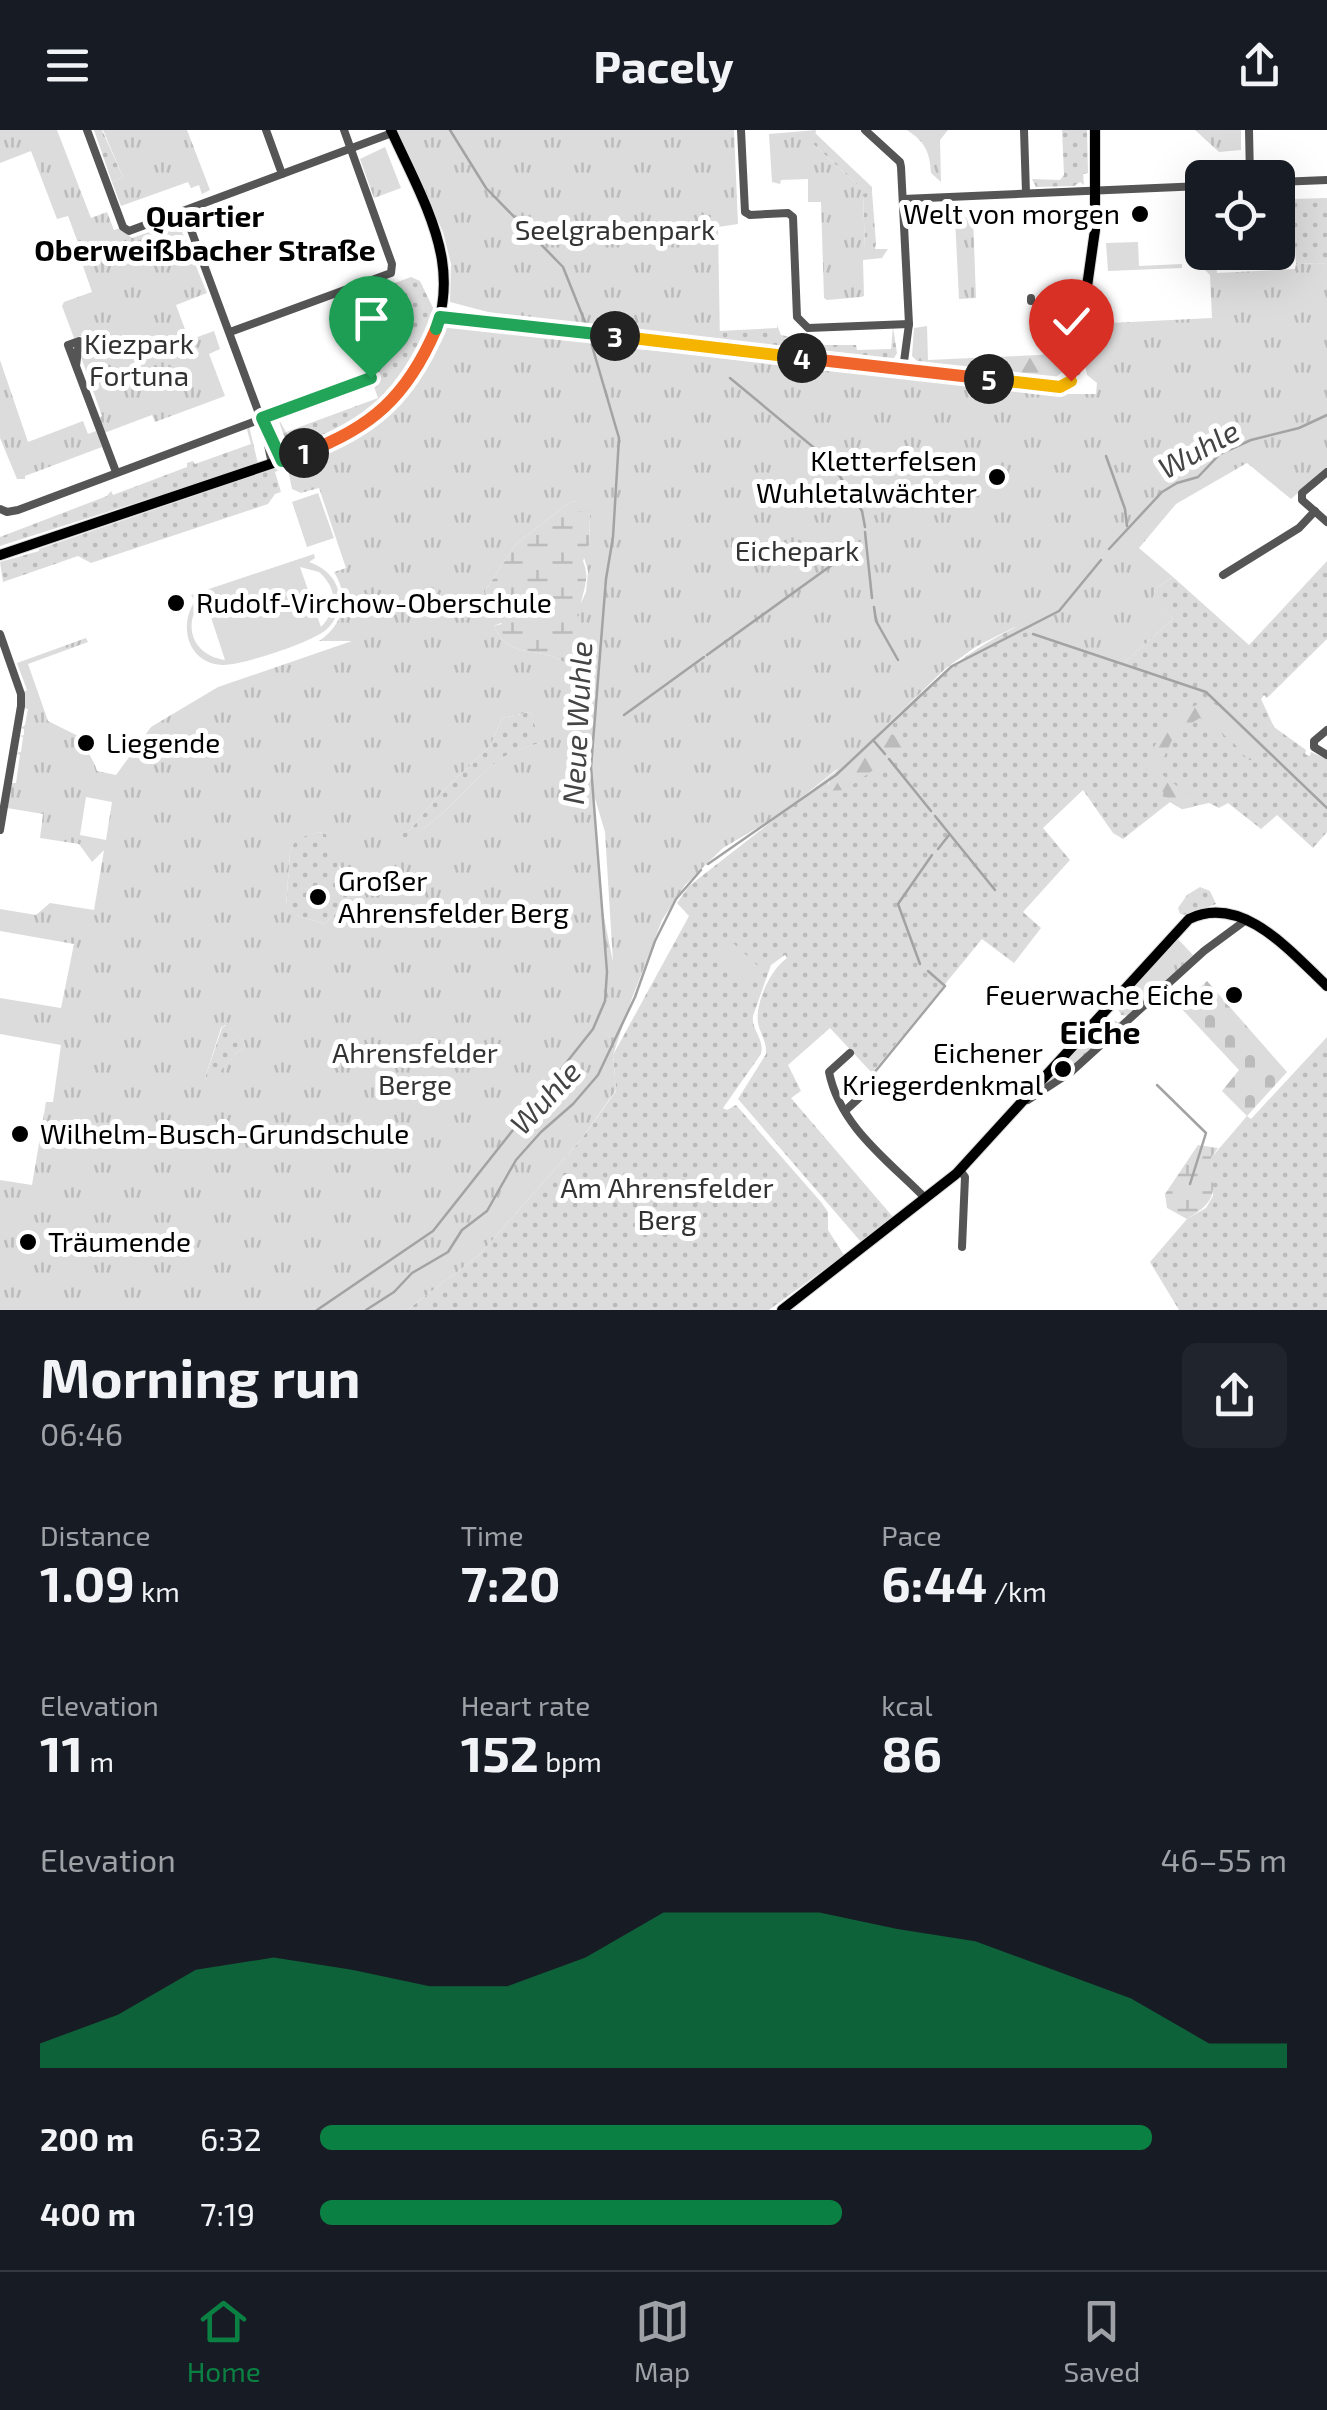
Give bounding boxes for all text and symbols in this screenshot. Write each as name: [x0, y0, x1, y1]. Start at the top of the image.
icon: menu: [40, 38, 95, 93]
text: Pacely: [593, 38, 734, 92]
icon: share: [1232, 38, 1287, 93]
map controls: [1185, 160, 1295, 270]
button: locate: [1185, 160, 1295, 270]
place label: Welt von morgen: [903, 196, 1120, 230]
district label: Quartier Oberweißbacher Straße: [34, 197, 376, 267]
marker: Welt von morgen: [1129, 203, 1151, 225]
park label: Seelgrabenpark: [515, 212, 715, 246]
pin: [329, 276, 414, 379]
pin: [1029, 279, 1114, 382]
icon: arrive: [344, 291, 399, 346]
icon: check: [1044, 294, 1099, 349]
pin: 3: [590, 311, 640, 361]
text: 3: [607, 319, 623, 353]
park label: Kiezpark Fortuna: [84, 326, 194, 392]
pin: 4: [777, 333, 827, 383]
text: 4: [793, 341, 811, 375]
pin: 5: [964, 354, 1014, 404]
text: 5: [981, 362, 997, 396]
water label: Wuhle: [1151, 411, 1245, 485]
pin: 1: [279, 428, 329, 478]
text: 1: [298, 436, 310, 470]
place label: Kletterfelsen Wuhletalwächter: [756, 443, 977, 509]
marker: Kletterfelsen Wuhletalwächter: [986, 466, 1008, 488]
park label: Eichepark: [735, 533, 859, 567]
place label: Rudolf-Virchow-Oberschule: [196, 585, 552, 619]
marker: Rudolf-Virchow-Oberschule: [165, 592, 187, 614]
water label: Neue Wuhle: [554, 640, 598, 806]
place label: Liegende: [106, 725, 220, 759]
marker: Liegende: [75, 732, 97, 754]
place label: Großer Ahrensfelder Berg: [338, 863, 569, 929]
marker: Großer Ahrensfelder Berg: [307, 886, 329, 908]
place label: Feuerwache Eiche: [985, 977, 1214, 1011]
marker: Feuerwache Eiche: [1223, 984, 1245, 1006]
district label: Eiche: [1060, 1012, 1140, 1050]
park label: Ahrensfelder Berge: [332, 1035, 498, 1101]
place label: Eichener Kriegerdenkmal: [842, 1035, 1044, 1101]
water label: Wuhle: [502, 1052, 587, 1141]
marker: Eichener Kriegerdenkmal: [1052, 1058, 1074, 1080]
place label: Wilhelm-Busch-Grundschule: [40, 1116, 409, 1150]
marker: Wilhelm-Busch-Grundschule: [9, 1123, 31, 1145]
park label: Am Ahrensfelder Berg: [560, 1170, 774, 1236]
place label: Träumende: [48, 1224, 191, 1258]
marker: Träumende: [17, 1231, 39, 1253]
text: Morning run: [40, 1343, 361, 1409]
button: share: [1182, 1343, 1287, 1448]
text: 06:46: [40, 1414, 123, 1452]
text: Distance: [40, 1518, 151, 1552]
text: Time: [461, 1518, 523, 1552]
text: Pace: [881, 1518, 942, 1552]
text: 1.09: [40, 1552, 135, 1612]
text: 7:20: [461, 1552, 561, 1612]
text: 6:44: [881, 1552, 987, 1612]
text: km: [135, 1574, 180, 1608]
text: /km: [987, 1574, 1047, 1608]
text: Elevation: [40, 1688, 159, 1722]
text: Heart rate: [461, 1688, 590, 1722]
text: kcal: [881, 1688, 933, 1722]
text: 11: [40, 1722, 83, 1782]
text: 152: [461, 1722, 539, 1782]
text: 86: [881, 1722, 942, 1782]
text: m: [83, 1744, 114, 1778]
text: bpm: [539, 1744, 602, 1778]
text: Elevation: [40, 1840, 176, 1878]
text: 46–55 m: [1161, 1840, 1287, 1878]
text: 200 m: [40, 2119, 134, 2157]
text: 6:32: [200, 2119, 262, 2157]
text: 400 m: [40, 2194, 136, 2232]
text: 7:19: [200, 2194, 255, 2232]
tab: Home: [187, 2294, 261, 2388]
tab: Map: [634, 2294, 690, 2388]
tab: Saved: [1064, 2294, 1140, 2388]

